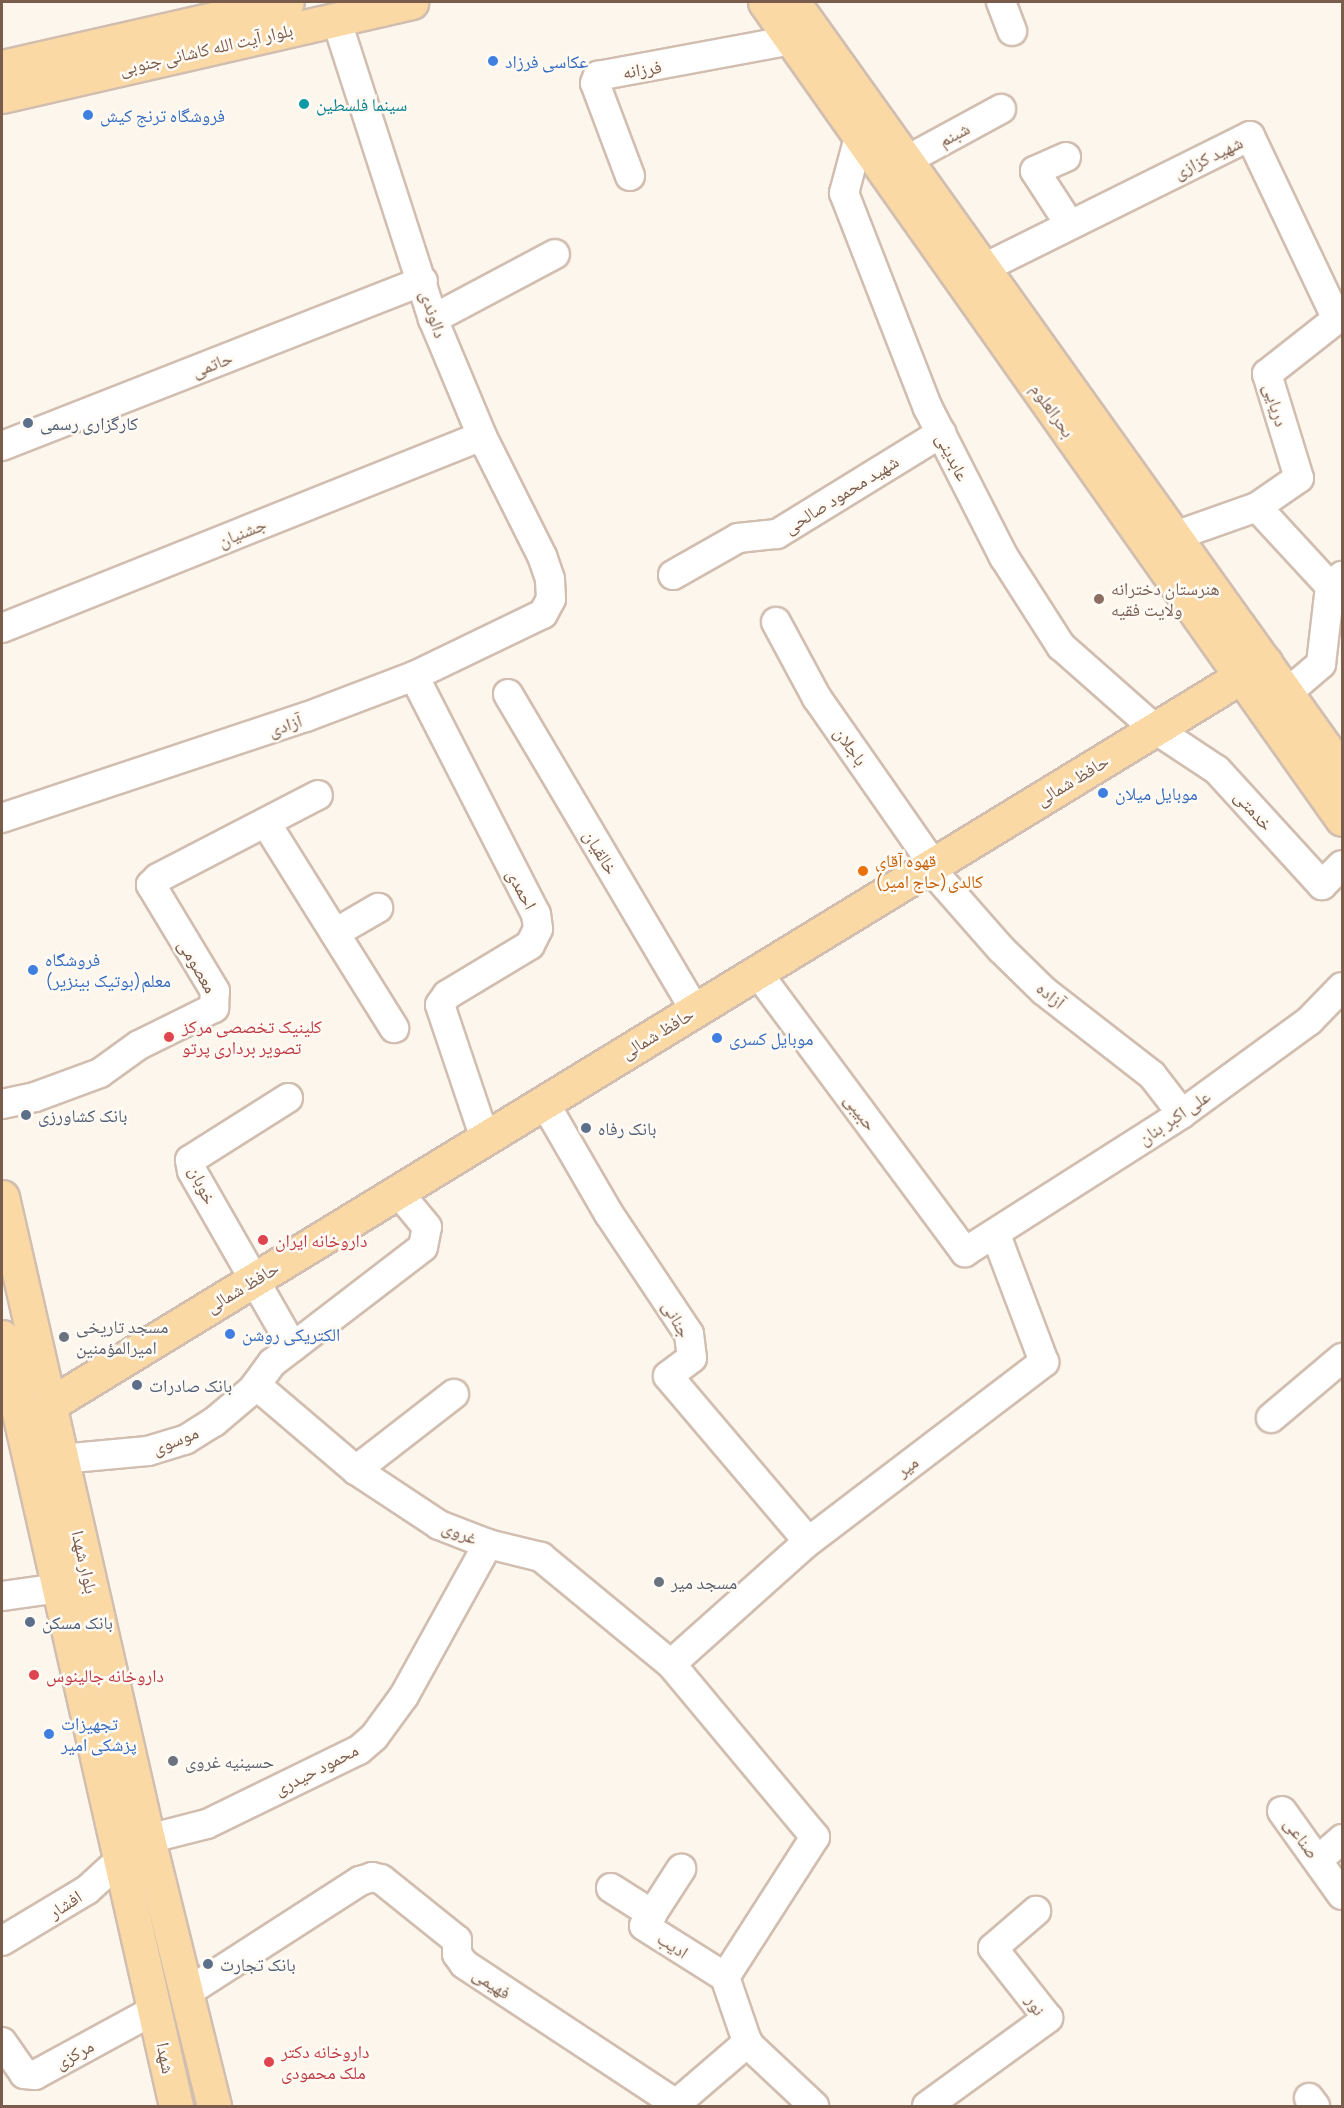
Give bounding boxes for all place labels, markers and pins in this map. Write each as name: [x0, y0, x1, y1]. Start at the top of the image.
place label: عکاسی فرزاد: [505, 50, 588, 72]
marker: عکاسی فرزاد: [486, 54, 500, 68]
place label: سینما فلسطین: [316, 93, 407, 115]
marker: سینما فلسطین: [297, 97, 311, 111]
place label: فروشگاه ترنج کیش: [100, 104, 225, 126]
marker: فروشگاه ترنج کیش: [81, 108, 95, 122]
place label: کارگزاری رسمی: [40, 412, 138, 434]
marker: کارگزاری رسمی: [21, 416, 35, 430]
place label: هنرستان دخترانه ولایت فقیه: [1111, 578, 1220, 620]
marker: هنرستان دخترانه ولایت فقیه: [1092, 592, 1106, 606]
place label: موبایل میلان: [1115, 782, 1198, 804]
marker: موبایل میلان: [1096, 786, 1110, 800]
place label: قهوه آقای کالدی(حاج امیر): [875, 850, 983, 892]
marker: قهوه آقای کالدی(حاج امیر): [856, 864, 870, 878]
place label: فروشگاه معلم(بوتیک بینزیر): [45, 949, 171, 992]
marker: فروشگاه معلم(بوتیک بینزیر): [26, 963, 40, 977]
place label: کلینیک تخصصی مرکز تصویر برداری پرتو: [182, 1016, 322, 1058]
place label: موبایل کسری: [729, 1027, 813, 1049]
marker: کلینیک تخصصی مرکز تصویر برداری پرتو: [160, 1028, 178, 1046]
marker: موبایل کسری: [710, 1031, 724, 1045]
place label: بانک کشاورزی: [38, 1104, 127, 1126]
marker: بانک کشاورزی: [19, 1108, 33, 1122]
place label: بانک رفاه: [598, 1117, 656, 1139]
marker: بانک رفاه: [579, 1121, 593, 1135]
place label: داروخانه ایران: [275, 1229, 367, 1251]
marker: داروخانه ایران: [256, 1233, 270, 1247]
place label: مسجد تاریخی امیرالمؤمنین: [76, 1316, 168, 1358]
place label: الکتریکی روشن: [242, 1323, 340, 1345]
marker: الکتریکی روشن: [223, 1327, 237, 1341]
marker: مسجد تاریخی امیرالمؤمنین: [57, 1330, 71, 1344]
place label: بانک صادرات: [149, 1374, 232, 1396]
marker: بانک صادرات: [130, 1378, 144, 1392]
place label: مسجد میر: [671, 1571, 737, 1593]
marker: مسجد میر: [652, 1575, 666, 1589]
place label: بانک مسکن: [42, 1611, 113, 1633]
marker: بانک مسکن: [23, 1615, 37, 1629]
place label: داروخانه جالینوس: [46, 1664, 164, 1686]
marker: داروخانه جالینوس: [27, 1668, 41, 1682]
place label: تجهیزات پزشکی امیر: [61, 1713, 137, 1756]
marker: تجهیزات پزشکی امیر: [42, 1727, 56, 1741]
place label: حسینیه غروی: [185, 1750, 274, 1772]
marker: حسینیه غروی: [166, 1754, 180, 1768]
place label: بانک تجارت: [220, 1953, 296, 1975]
marker: بانک تجارت: [201, 1957, 215, 1971]
place label: داروخانه دکتر ملک محمودی: [281, 2041, 369, 2084]
marker: داروخانه دکتر ملک محمودی: [262, 2055, 276, 2069]

